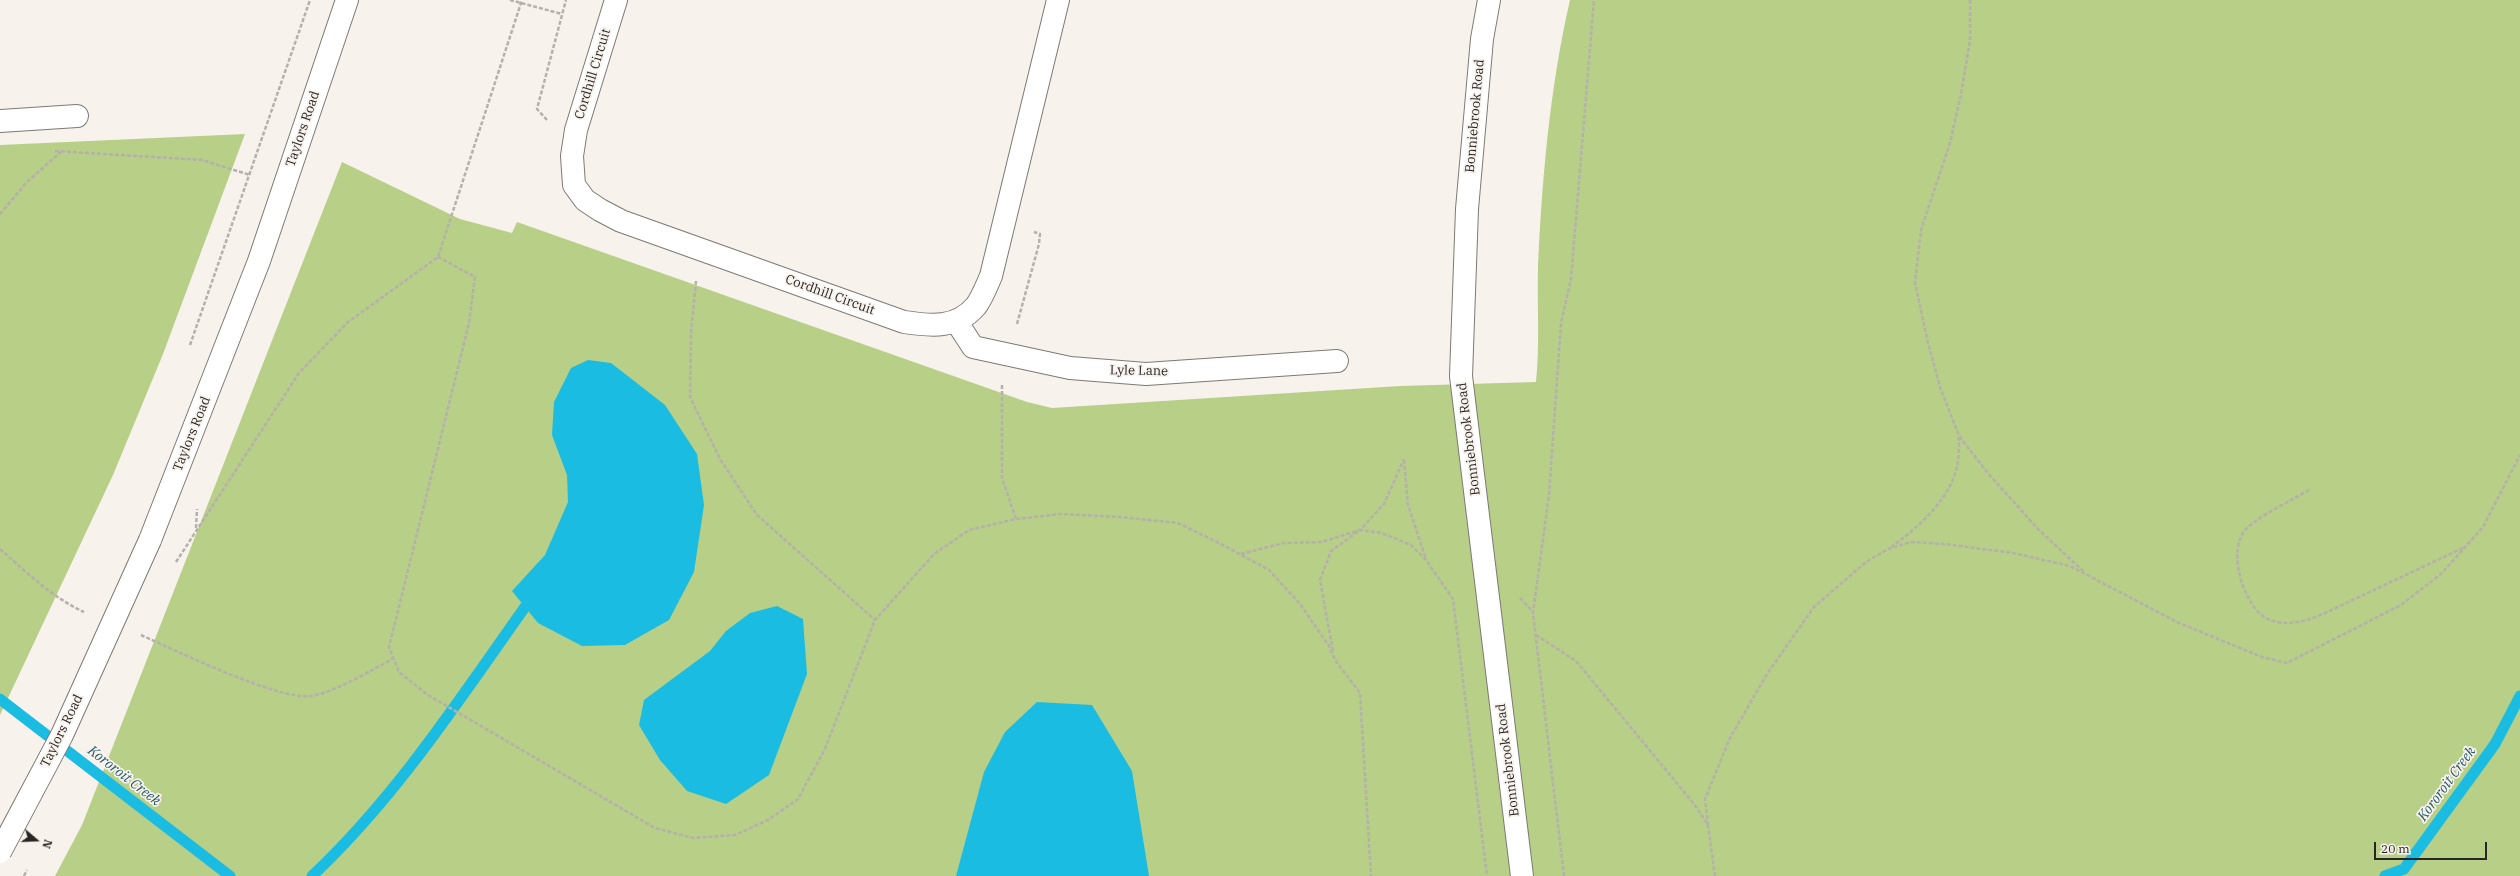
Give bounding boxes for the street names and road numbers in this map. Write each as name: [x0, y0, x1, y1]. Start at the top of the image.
street label: Cordhill Circuit: [572, 27, 614, 121]
street label: Bonniebrook Road: [1462, 59, 1488, 173]
street label: Taylors Road: [283, 89, 323, 169]
street label: Cordhill Circuit: [783, 272, 877, 318]
street label: Lyle Lane: [1110, 363, 1168, 379]
street label: Bonniebrook Road: [1454, 382, 1484, 496]
street label: Taylors Road: [170, 394, 214, 474]
street label: Taylors Road: [38, 692, 86, 770]
street label: Bonniebrook Road: [1493, 703, 1523, 817]

